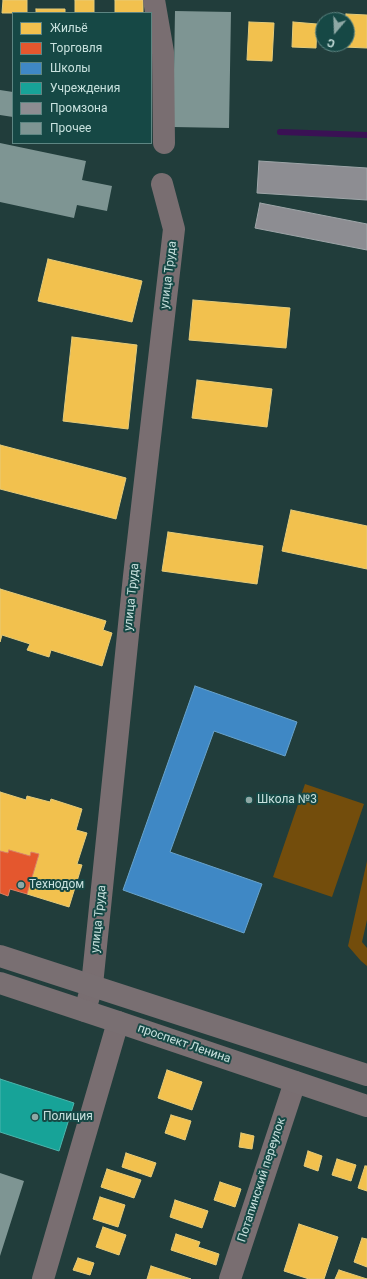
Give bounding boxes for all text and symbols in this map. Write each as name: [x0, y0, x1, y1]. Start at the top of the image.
legend: [12, 12, 152, 144]
north arrow: [315, 12, 355, 52]
text: Жильё: [50, 21, 88, 35]
text: С: [326, 36, 337, 50]
text: Торговля: [50, 41, 102, 55]
text: Школы: [50, 61, 91, 75]
text: Учреждения: [50, 81, 120, 95]
text: Промзона: [50, 101, 107, 115]
text: Прочее: [50, 121, 91, 135]
street label: улица Труда: [158, 240, 180, 310]
street label: улица Труда: [121, 562, 143, 632]
place label: Школа №3: [257, 793, 317, 807]
marker: Школа №3: [244, 795, 254, 805]
place label: Технодом: [29, 878, 84, 892]
marker: Технодом: [16, 880, 26, 890]
street label: улица Труда: [88, 884, 110, 954]
street label: проспект Ленина: [136, 1021, 232, 1067]
place label: Полиция: [43, 1110, 93, 1124]
marker: Полиция: [30, 1112, 40, 1122]
street label: Потапинский переулок: [235, 1116, 289, 1244]

